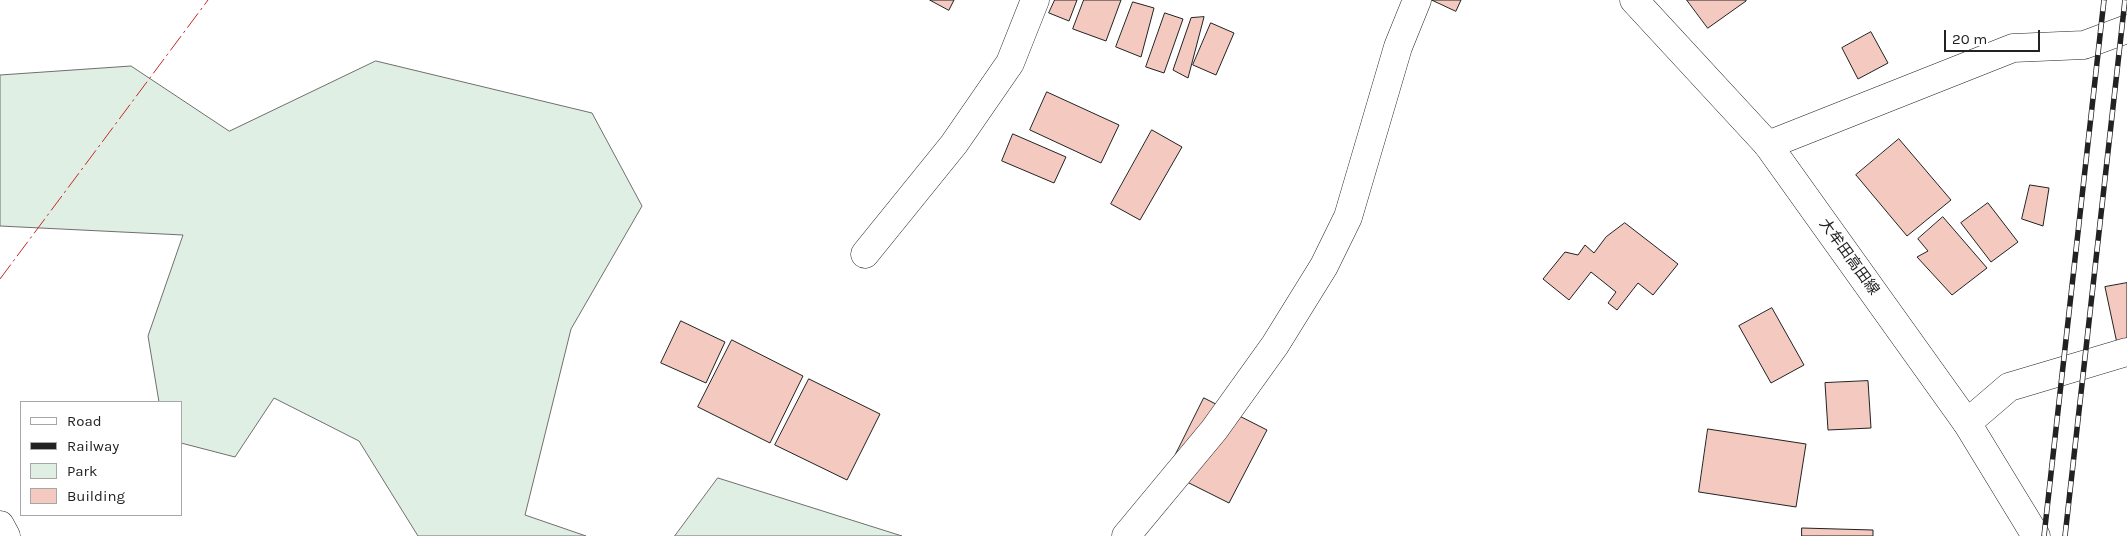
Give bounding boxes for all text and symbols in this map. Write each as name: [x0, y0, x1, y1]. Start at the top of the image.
scale bar: [1947, 20, 2043, 52]
text: 20 m: [1952, 30, 1987, 48]
street label: 大牟田高田線: [1815, 215, 1883, 299]
legend: [20, 401, 182, 516]
text: Road: [67, 412, 102, 430]
text: Railway: [67, 437, 119, 455]
text: Park: [67, 462, 97, 480]
text: Building: [67, 487, 125, 505]

